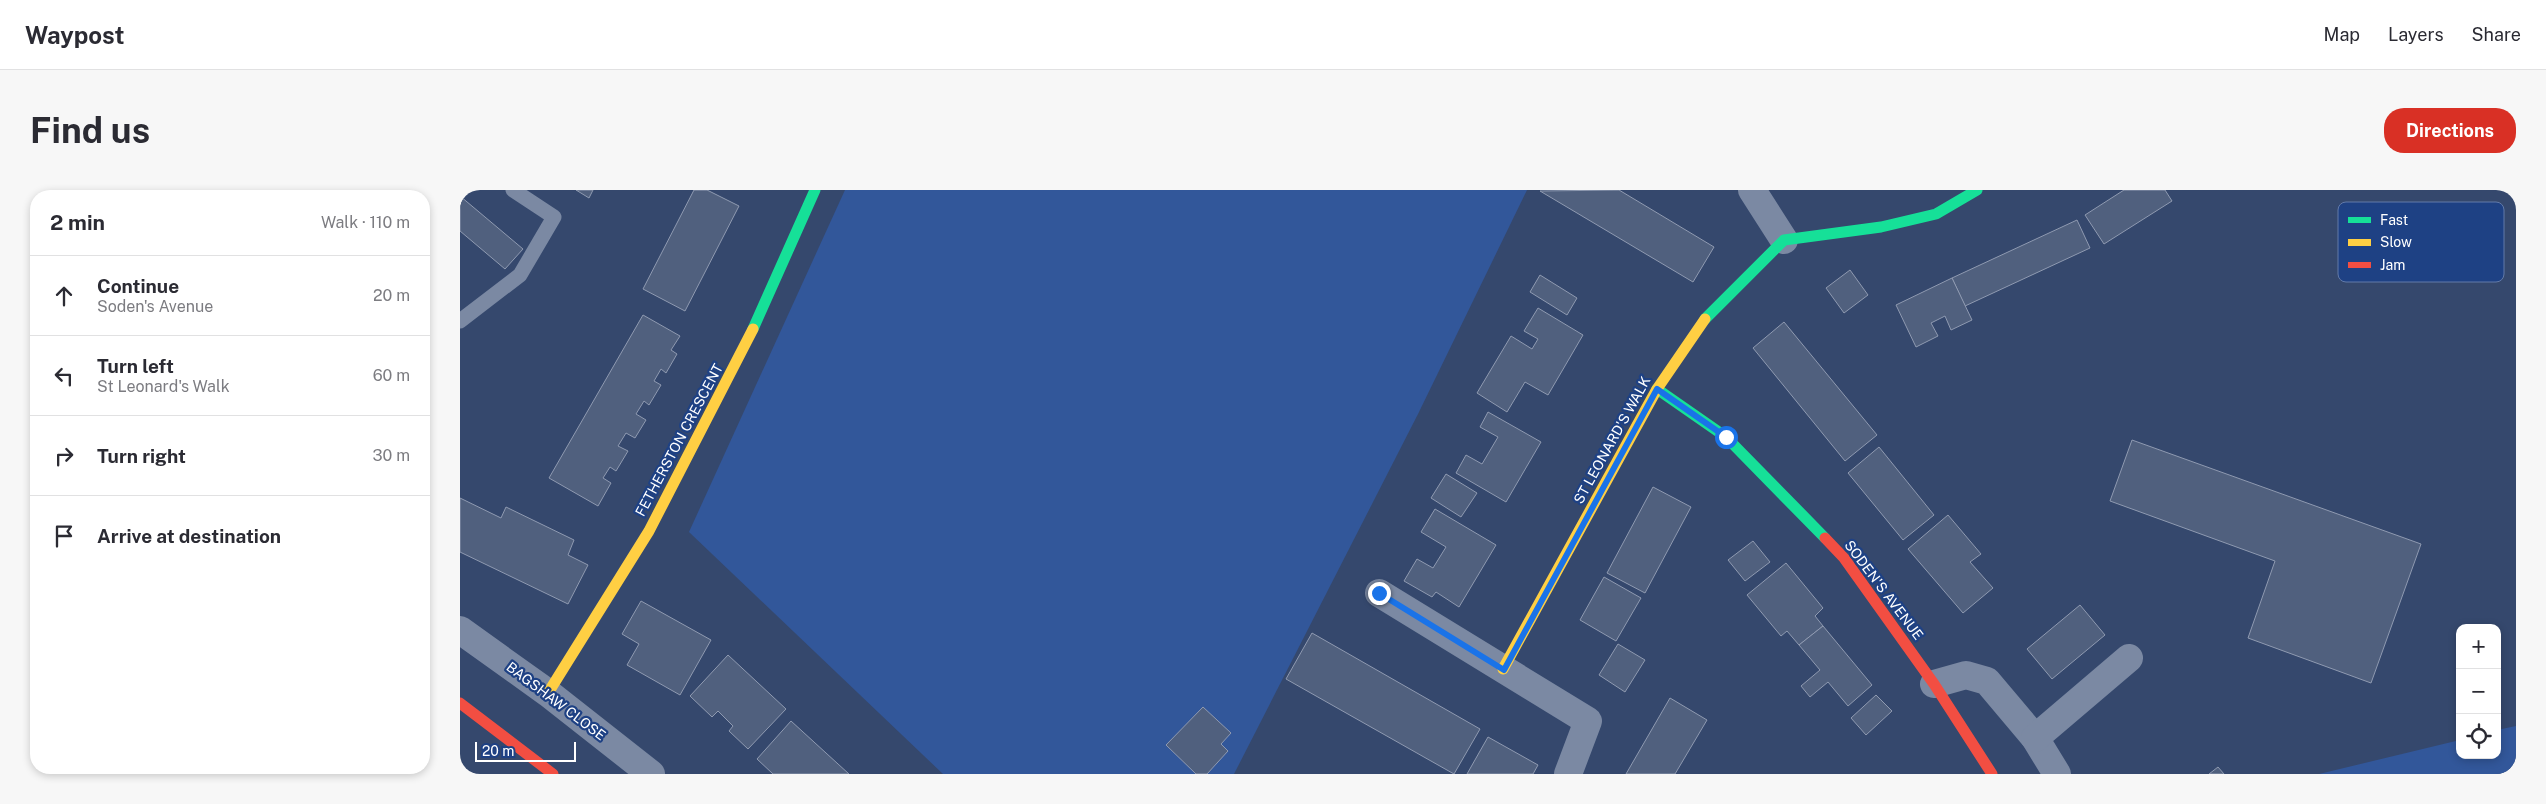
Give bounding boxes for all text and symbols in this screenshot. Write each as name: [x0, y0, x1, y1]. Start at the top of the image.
text: Waypost: [25, 21, 125, 49]
text: Map: [2324, 24, 2360, 45]
text: Layers: [2388, 24, 2444, 45]
text: Share: [2472, 24, 2521, 45]
button: Directions: [2384, 108, 2516, 153]
text: Find us: [30, 110, 150, 151]
legend: [2338, 202, 2504, 282]
text: 2 min: [50, 210, 105, 235]
text: Fast: [2380, 212, 2408, 228]
text: Walk · 110 m: [321, 213, 410, 232]
text: Slow: [2380, 234, 2412, 250]
text: Jam: [2380, 257, 2405, 273]
text: Continue: [97, 275, 179, 297]
icon: ahead: [50, 282, 78, 310]
text: 20 m: [373, 286, 410, 305]
text: Soden's Avenue: [97, 297, 213, 316]
text: Turn left: [97, 355, 174, 377]
street label: FETHERSTON CRESCENT: [632, 361, 726, 519]
icon: left: [50, 362, 78, 390]
text: 60 m: [373, 366, 410, 385]
street label: ST LEONARD'S WALK: [1570, 373, 1654, 506]
text: St Leonard's Walk: [97, 377, 230, 396]
route start: [1715, 426, 1738, 449]
icon: right: [50, 442, 78, 470]
text: Turn right: [97, 445, 186, 467]
text: 30 m: [373, 446, 410, 465]
icon: arrive: [50, 522, 78, 550]
text: Arrive at destination: [97, 525, 281, 547]
street label: SODEN'S AVENUE: [1841, 537, 1927, 643]
route end: [1368, 582, 1391, 605]
map controls: [2456, 624, 2501, 759]
button: +: [2456, 624, 2501, 669]
street label: BAGSHAW CLOSE: [503, 659, 609, 743]
button: −: [2456, 669, 2501, 714]
button: locate: [2456, 714, 2501, 759]
scale bar: [475, 739, 576, 762]
text: 20 m: [482, 743, 514, 759]

